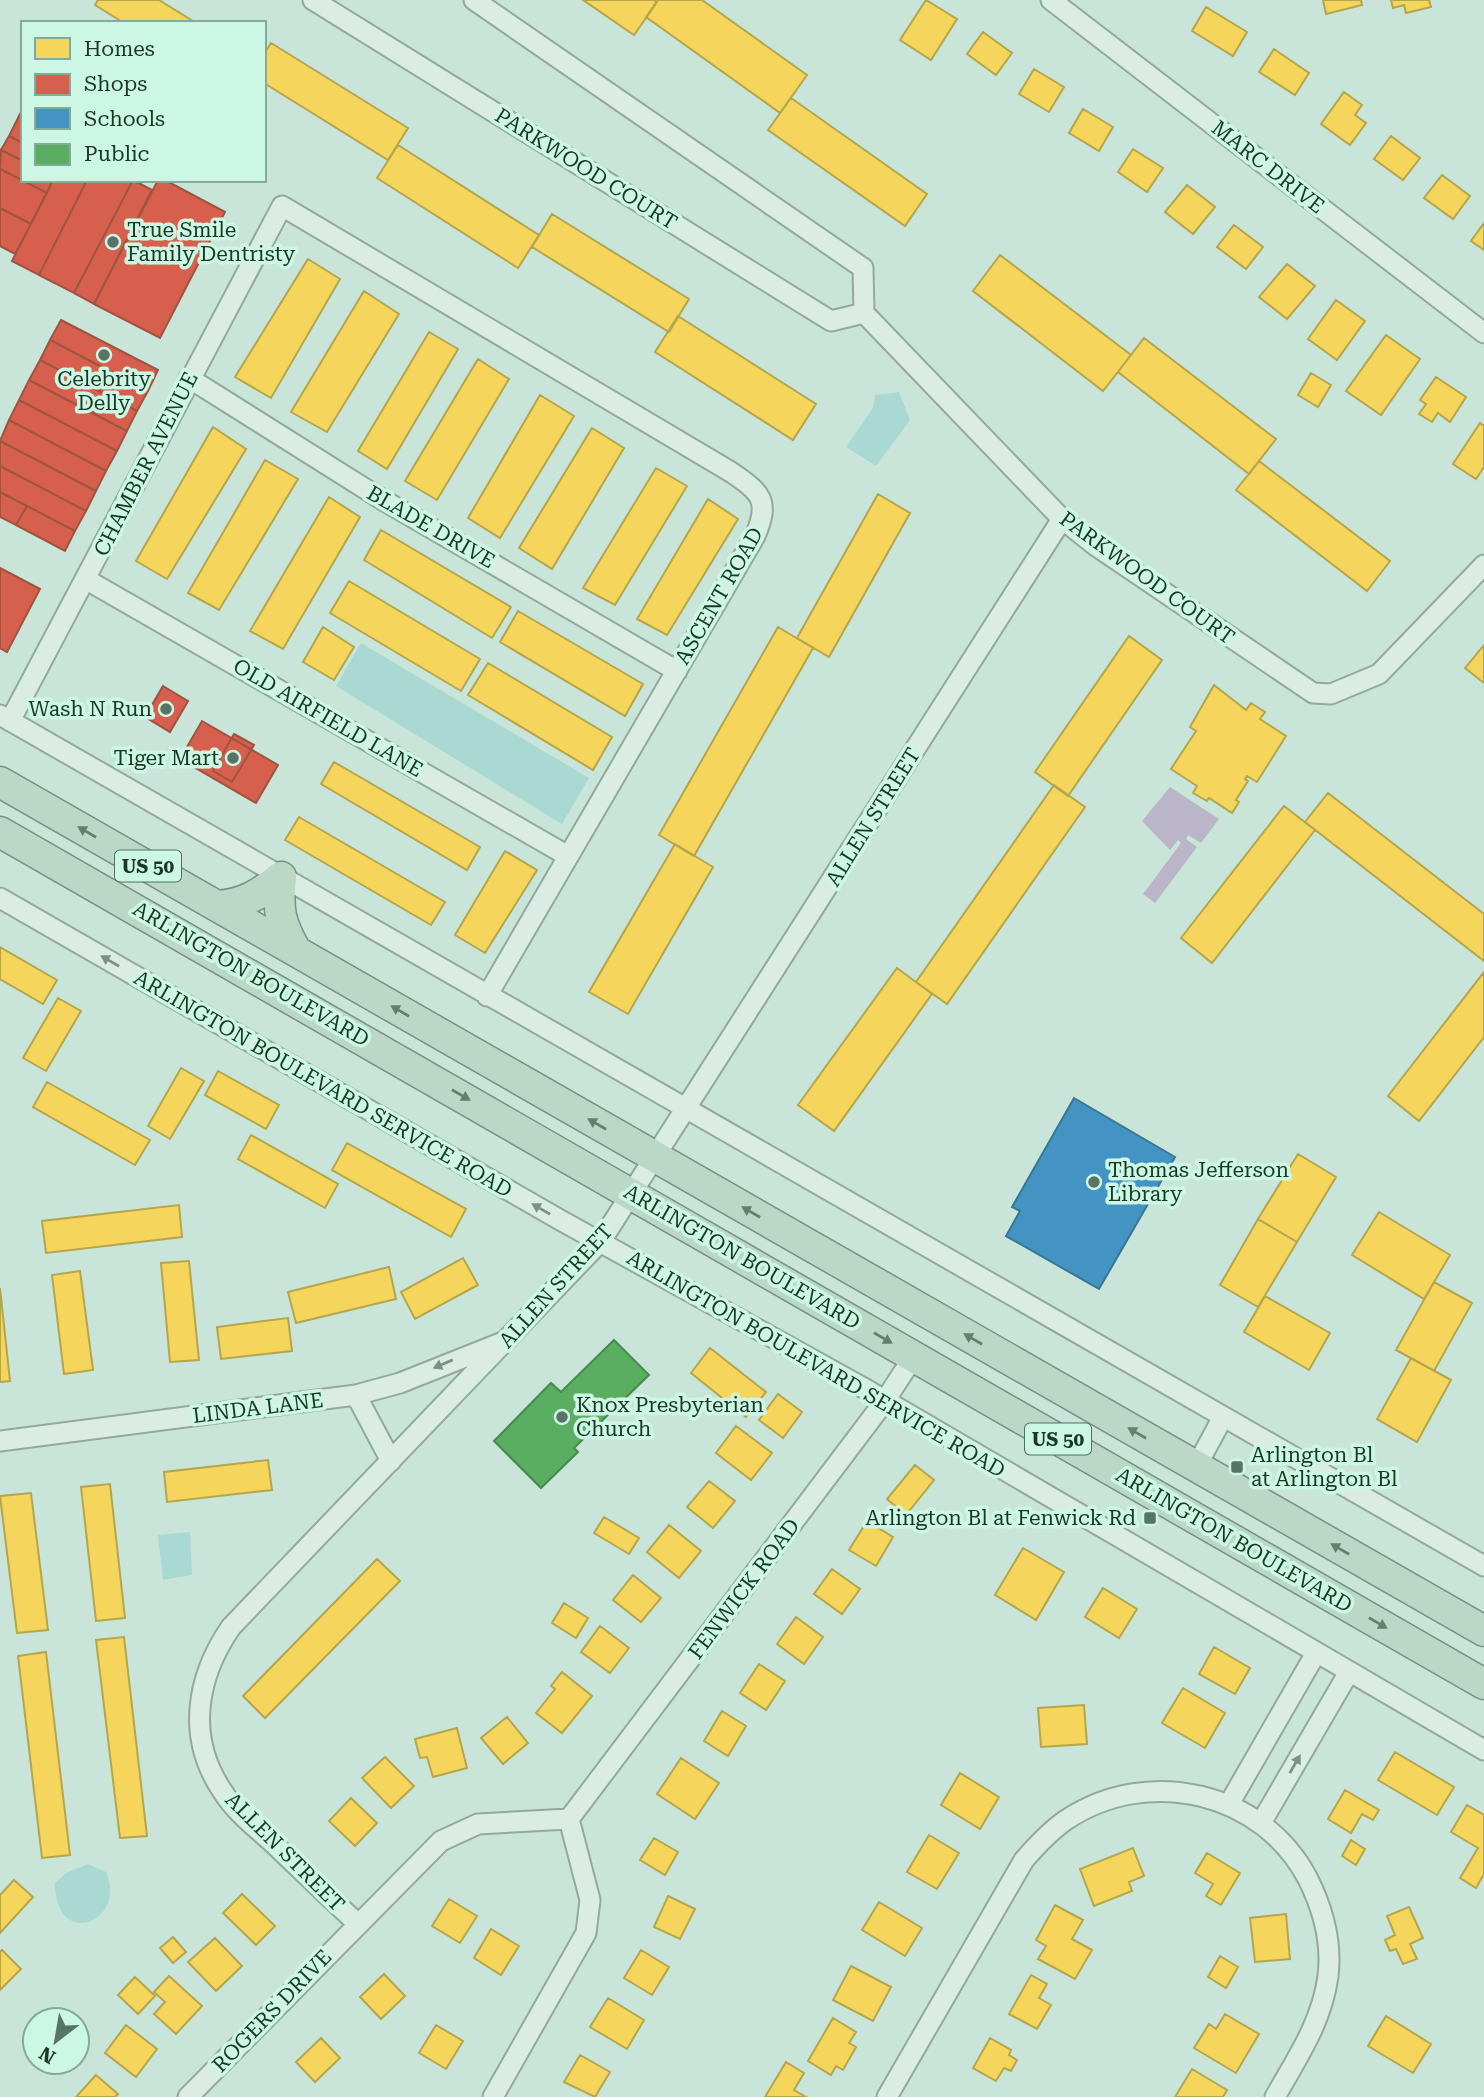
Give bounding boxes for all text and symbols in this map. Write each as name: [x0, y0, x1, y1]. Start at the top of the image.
legend: [21, 21, 266, 182]
text: Homes: [84, 37, 155, 61]
text: Shops: [84, 72, 147, 96]
street label: PARKWOOD COURT: [491, 103, 681, 235]
text: Schools: [84, 107, 165, 131]
street label: MARC DRIVE: [1207, 116, 1329, 218]
text: Public: [84, 142, 150, 166]
place label: True Smile Family Dentristy: [127, 218, 296, 266]
marker: True Smile Family Dentristy: [105, 234, 121, 250]
marker: Celebrity Delly: [96, 347, 112, 363]
place label: Celebrity Delly: [57, 367, 151, 415]
street label: CHAMBER AVENUE: [89, 368, 203, 560]
street label: BLADE DRIVE: [363, 481, 499, 573]
street label: PARKWOOD COURT: [1055, 507, 1239, 649]
street label: ASCENT ROAD: [670, 523, 768, 669]
street label: OLD AIRFIELD LANE: [229, 654, 427, 782]
place label: Wash N Run: [28, 697, 152, 721]
marker: Wash N Run: [158, 701, 174, 717]
street label: ALLEN STREET: [821, 743, 925, 891]
place label: Tiger Mart: [113, 746, 219, 770]
marker: Tiger Mart: [225, 750, 241, 766]
one-way arrow: [78, 826, 97, 838]
road number: US 50: [115, 850, 181, 881]
street label: ARLINGTON BOULEVARD: [129, 896, 373, 1052]
one-way arrow: [101, 955, 120, 967]
street label: ARLINGTON BOULEVARD SERVICE ROAD: [130, 965, 516, 1203]
one-way arrow: [390, 1004, 409, 1017]
one-way arrow: [452, 1089, 471, 1101]
one-way arrow: [587, 1118, 606, 1130]
place label: Thomas Jefferson Library: [1108, 1158, 1289, 1206]
marker: Thomas Jefferson Library: [1086, 1174, 1102, 1190]
street label: ARLINGTON BOULEVARD: [620, 1179, 864, 1335]
one-way arrow: [532, 1203, 551, 1215]
one-way arrow: [741, 1206, 760, 1218]
street label: ALLEN STREET: [494, 1219, 618, 1353]
street label: ARLINGTON BOULEVARD SERVICE ROAD: [623, 1245, 1009, 1483]
one-way arrow: [874, 1332, 893, 1345]
one-way arrow: [964, 1333, 983, 1345]
one-way arrow: [433, 1358, 453, 1370]
street label: LINDA LANE: [191, 1388, 325, 1428]
place label: Knox Presbyterian Church: [576, 1393, 764, 1441]
marker: Knox Presbyterian Church: [554, 1409, 570, 1425]
road number: US 50: [1025, 1424, 1091, 1455]
one-way arrow: [1127, 1426, 1146, 1439]
place label: Arlington Bl at Arlington Bl: [1251, 1443, 1398, 1491]
marker: Arlington Bl at Arlington Bl: [1229, 1459, 1245, 1475]
street label: ARLINGTON BOULEVARD: [1112, 1462, 1356, 1618]
place label: Arlington Bl at Fenwick Rd: [865, 1506, 1137, 1530]
marker: Arlington Bl at Fenwick Rd: [1142, 1510, 1158, 1526]
street label: FENWICK ROAD: [683, 1514, 805, 1664]
one-way arrow: [1330, 1543, 1349, 1555]
one-way arrow: [1368, 1617, 1387, 1629]
one-way arrow: [1289, 1754, 1301, 1774]
street label: ALLEN STREET: [220, 1787, 350, 1917]
street label: ROGERS DRIVE: [208, 1945, 336, 2077]
north arrow: [21, 2006, 91, 2076]
text: N: [35, 2041, 60, 2069]

